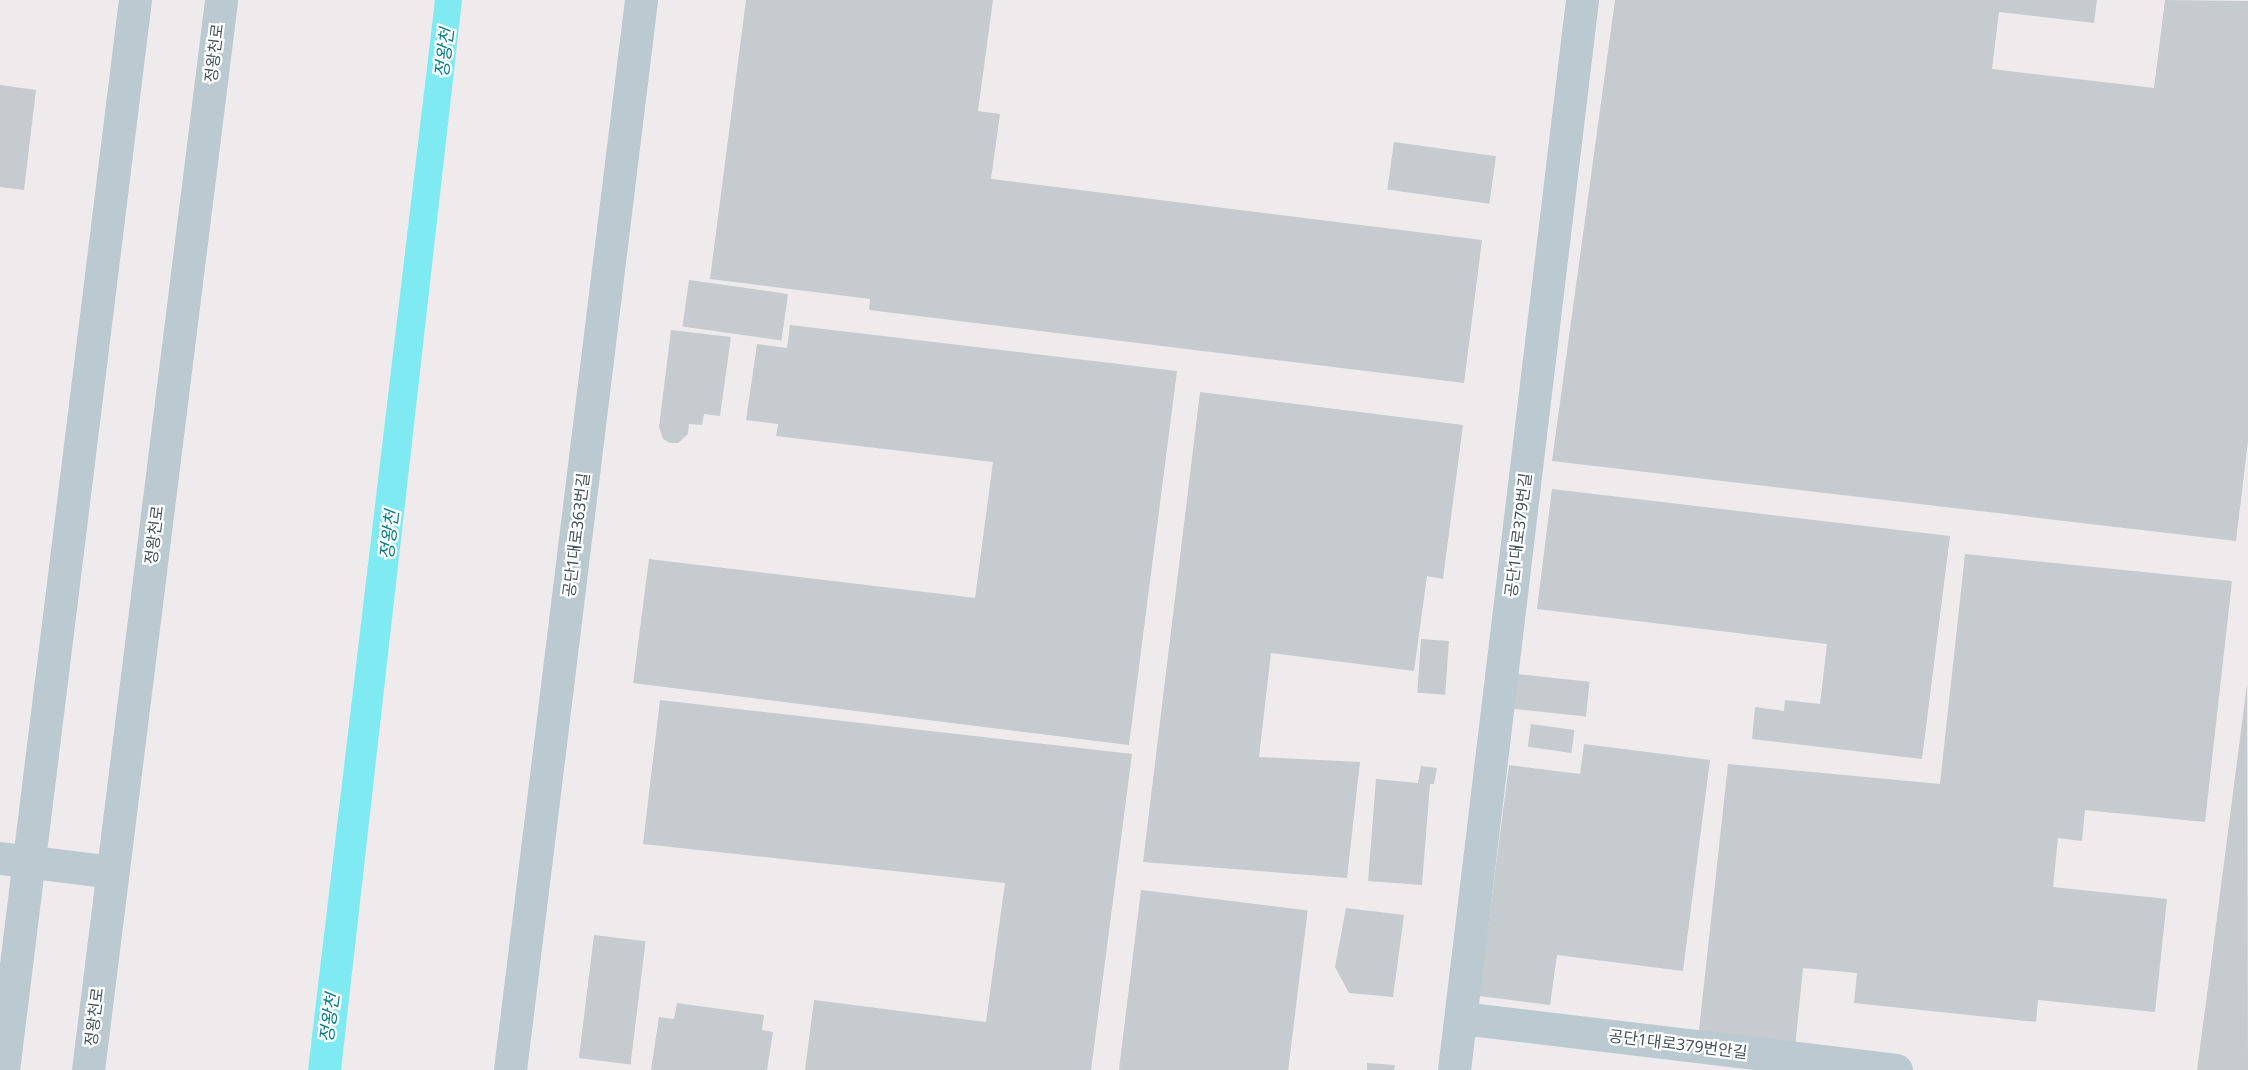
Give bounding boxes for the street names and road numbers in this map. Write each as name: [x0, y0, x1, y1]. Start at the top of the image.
street label: 정왕천로: [201, 23, 227, 83]
street label: 공단1대로363번길: [559, 472, 593, 598]
street label: 공단1대로379번길: [1501, 472, 1535, 598]
street label: 정왕천로: [141, 505, 167, 565]
street label: 정왕천로: [81, 987, 107, 1047]
street label: 공단1대로379번안길: [1608, 1026, 1748, 1062]

